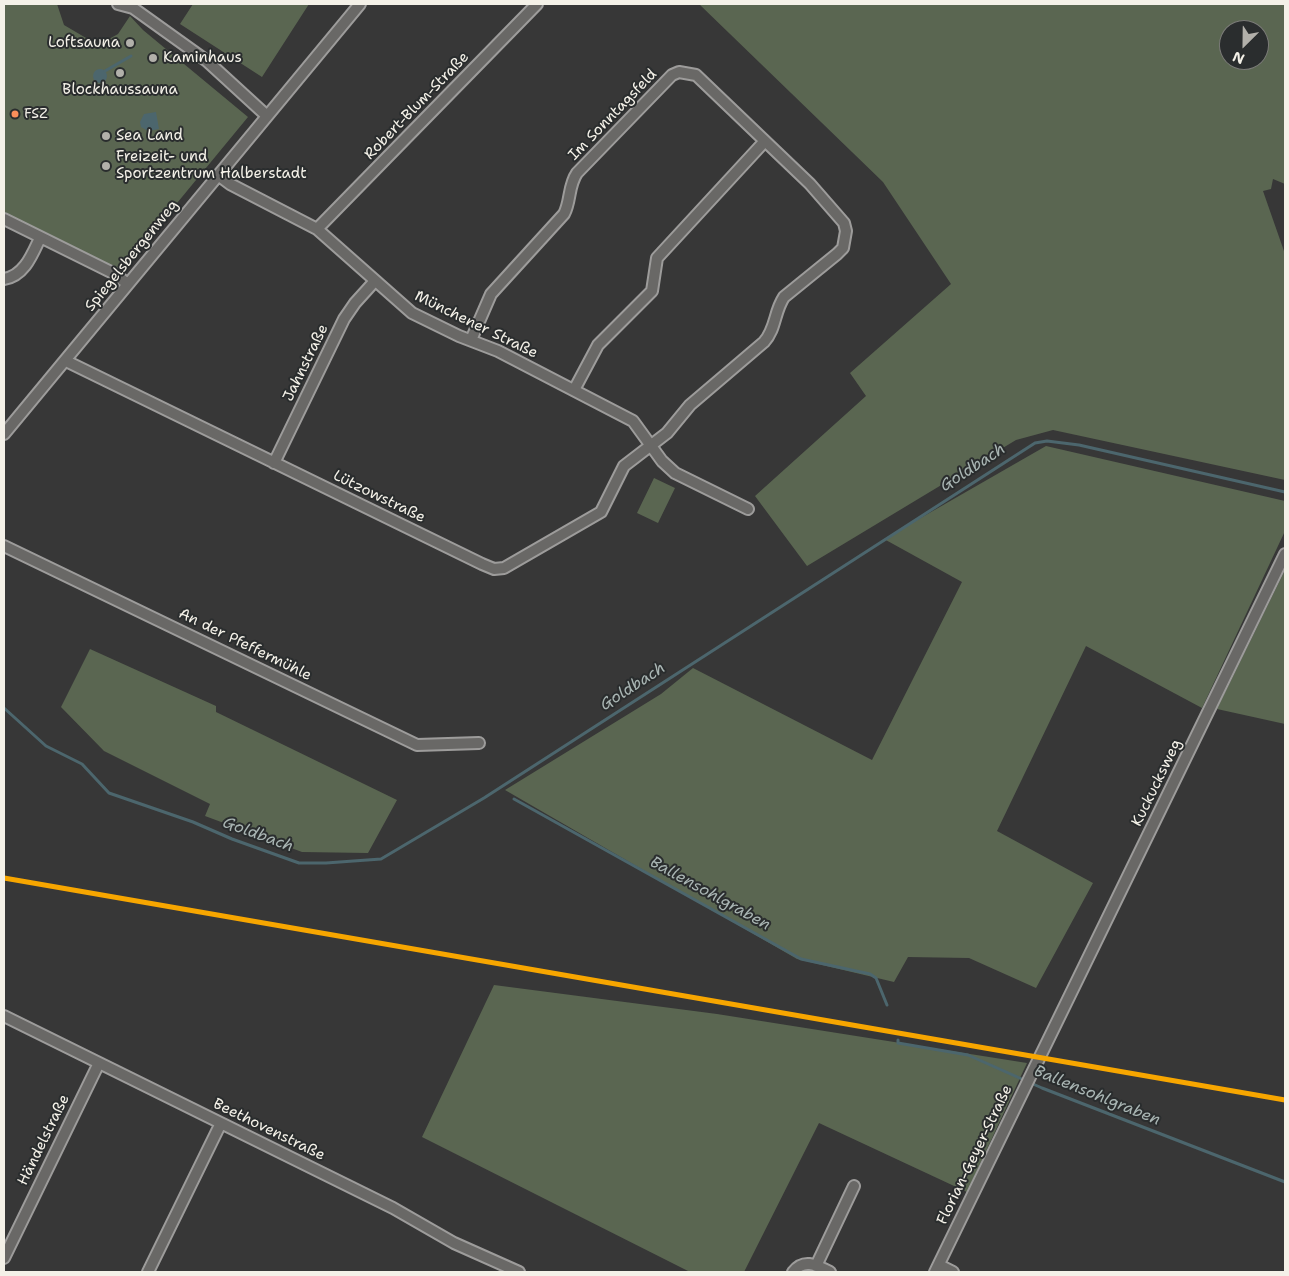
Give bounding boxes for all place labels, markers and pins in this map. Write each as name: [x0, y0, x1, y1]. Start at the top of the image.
place label: Loftsauna: [48, 34, 120, 52]
marker: Loftsauna: [124, 37, 136, 49]
place label: Kaminhaus: [163, 49, 242, 67]
marker: Kaminhaus: [147, 52, 159, 64]
marker: Blockhaussauna: [114, 67, 126, 79]
place label: Blockhaussauna: [62, 81, 178, 99]
place label: FSZ: [24, 106, 48, 122]
marker: FSZ: [10, 109, 20, 119]
place label: Sea Land: [116, 127, 183, 145]
marker: Sea Land: [100, 130, 112, 142]
place label: Freizeit- und Sportzentrum Halberstadt: [116, 148, 307, 183]
marker: Freizeit- und Sportzentrum Halberstadt: [100, 160, 112, 172]

